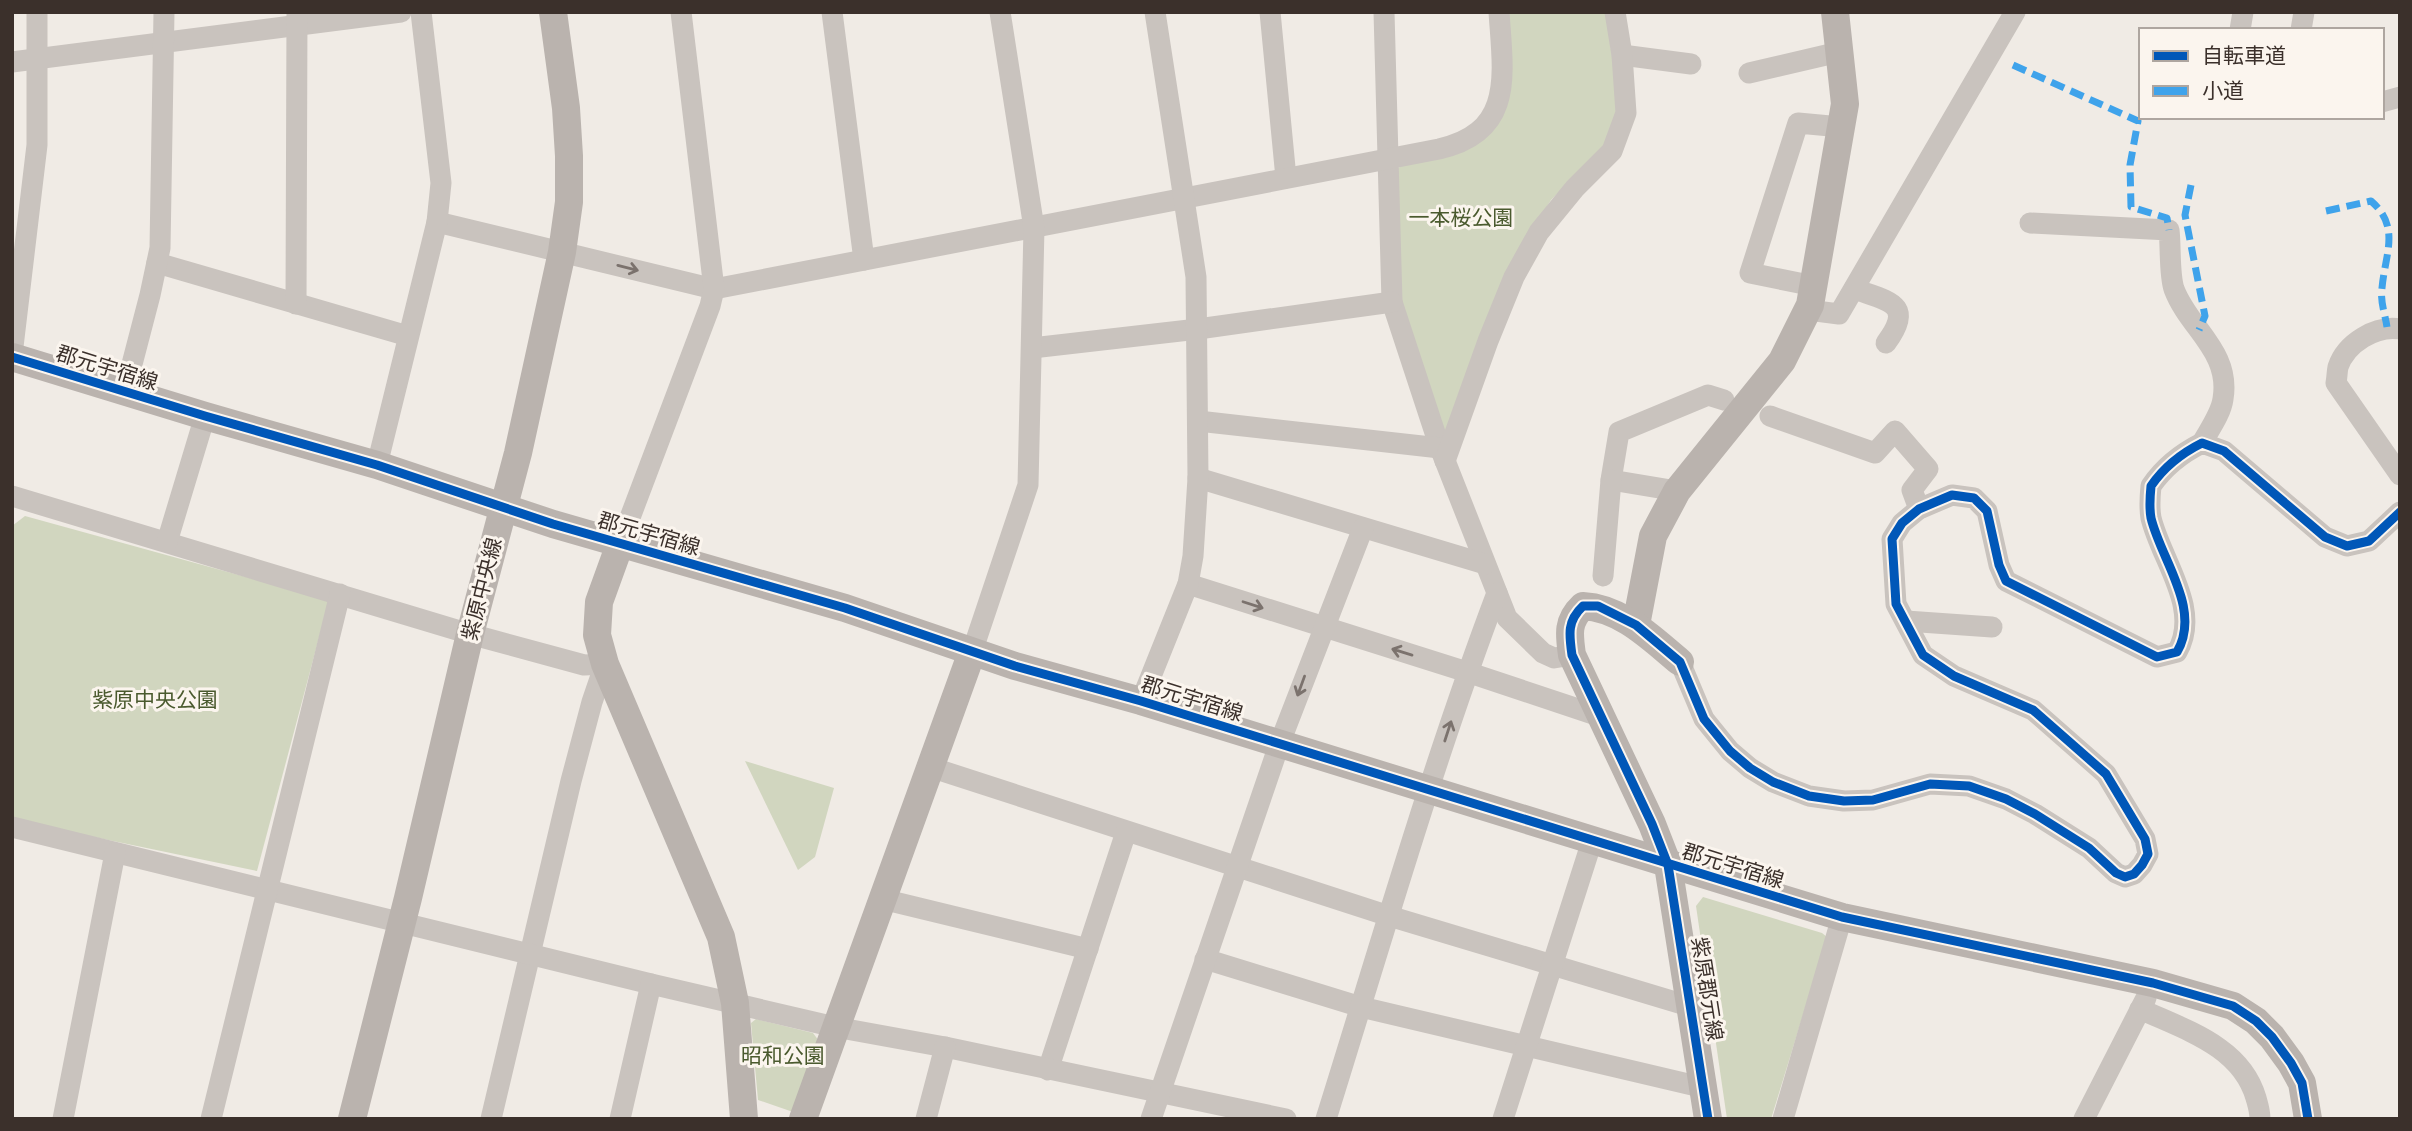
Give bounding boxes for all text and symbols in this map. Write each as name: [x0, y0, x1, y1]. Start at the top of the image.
legend: [2139, 28, 2384, 119]
text: 自転車道: [2202, 43, 2286, 68]
text: 小道: [2202, 78, 2244, 103]
park label: 一本桜公園: [1409, 205, 1514, 230]
one-way arrow: [616, 262, 639, 275]
street label: 郡元宇宿線: [53, 340, 161, 395]
street label: 郡元宇宿線: [595, 507, 703, 560]
street label: 紫原中央線: [457, 535, 506, 643]
one-way arrow: [1242, 600, 1264, 612]
one-way arrow: [1391, 644, 1413, 657]
street label: 郡元宇宿線: [1138, 671, 1246, 726]
one-way arrow: [1294, 675, 1307, 697]
park label: 紫原中央公園: [92, 687, 218, 712]
one-way arrow: [1442, 721, 1455, 743]
street label: 郡元宇宿線: [1679, 838, 1787, 893]
street label: 紫原郡元線: [1687, 935, 1728, 1043]
park label: 昭和公園: [741, 1043, 825, 1068]

